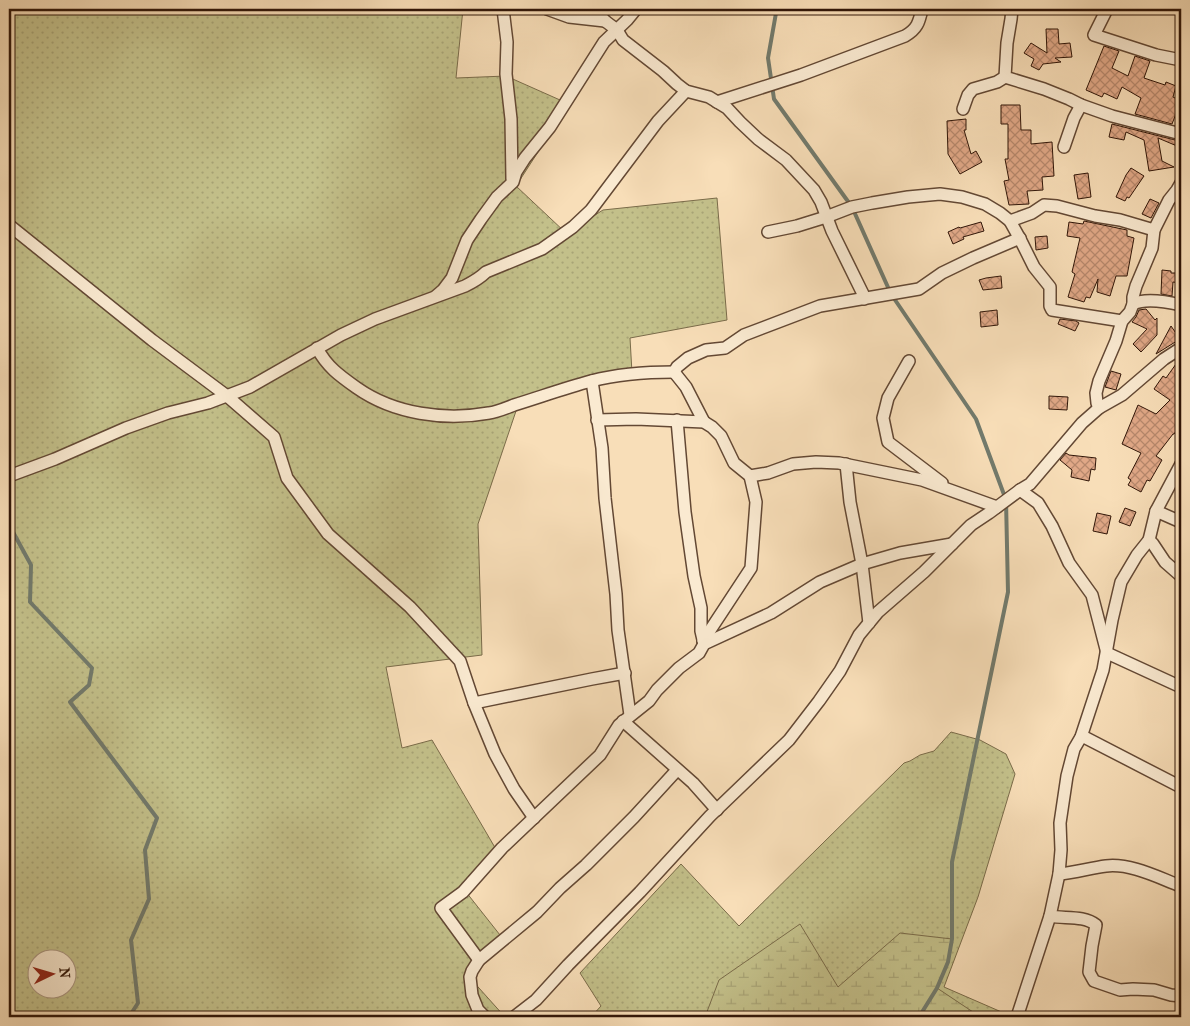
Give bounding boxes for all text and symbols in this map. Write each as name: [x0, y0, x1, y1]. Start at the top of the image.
north arrow: [28, 948, 78, 998]
text: N: [56, 967, 73, 979]

